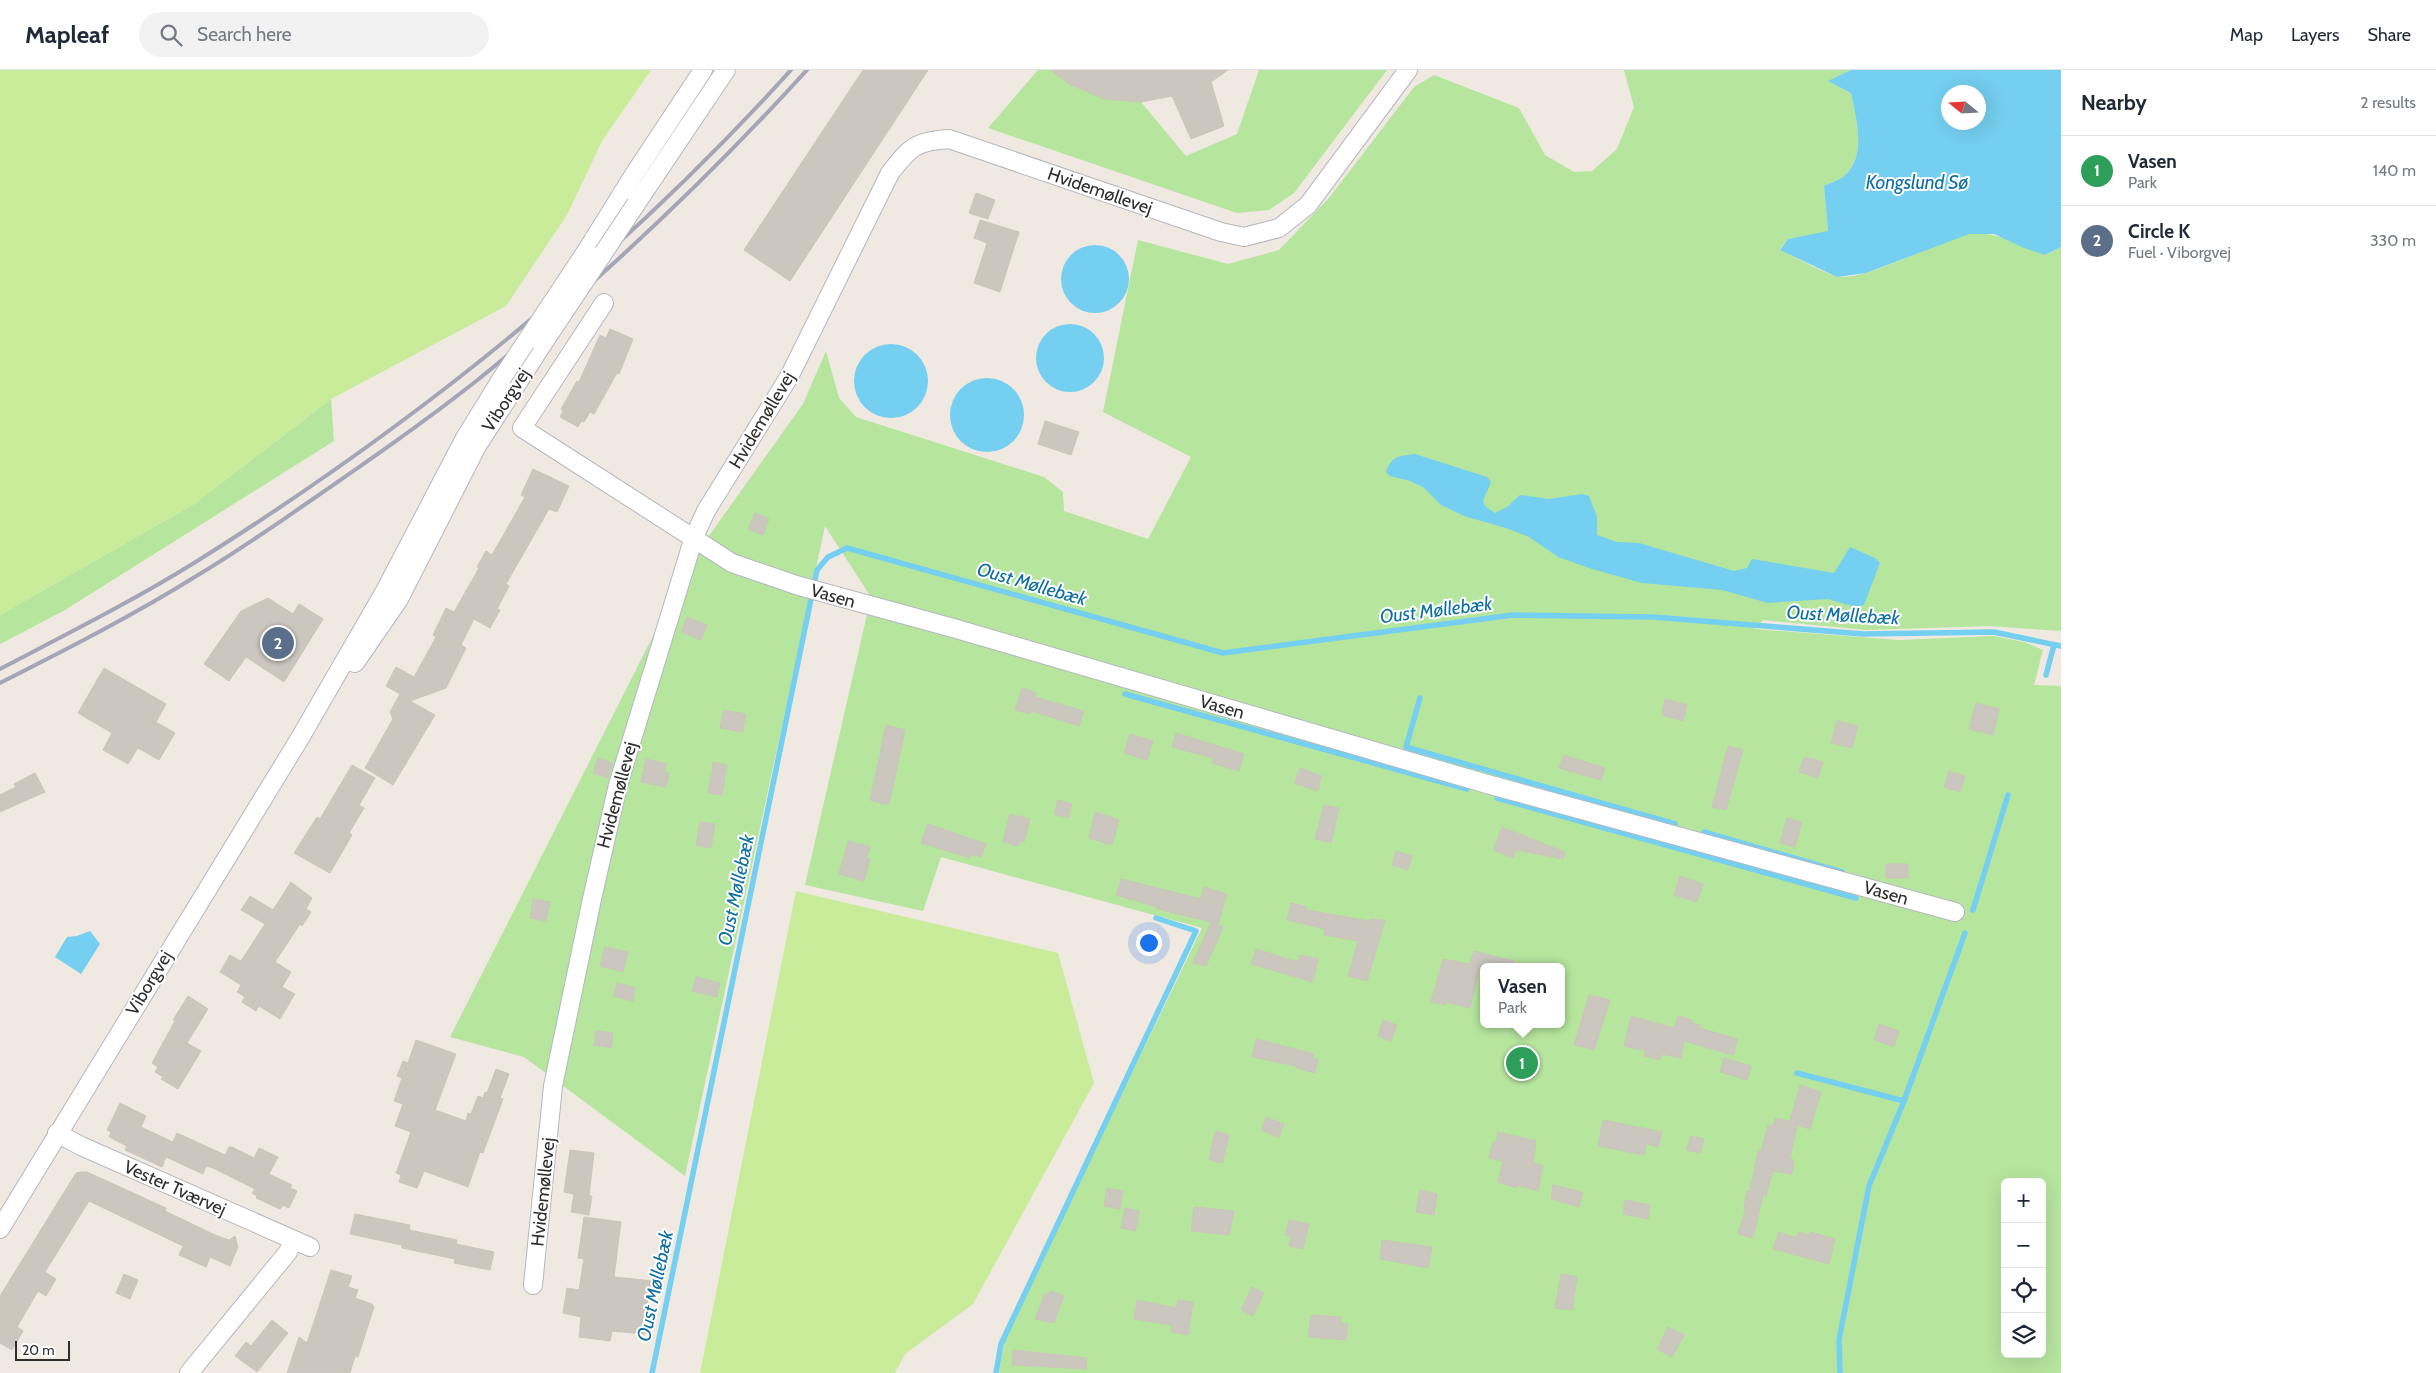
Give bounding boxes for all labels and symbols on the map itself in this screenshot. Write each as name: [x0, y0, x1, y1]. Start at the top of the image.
north arrow: [1941, 85, 1986, 130]
street label: Hvidemøllevej: [1045, 163, 1155, 219]
water label: Kongslund Sø: [1866, 171, 1969, 194]
street label: Viborgvej: [477, 364, 535, 436]
street label: Hvidemøllevej: [724, 367, 800, 473]
water label: Oust Møllebæk: [975, 557, 1090, 611]
street label: Vasen: [808, 579, 858, 613]
water label: Oust Møllebæk: [1379, 592, 1494, 628]
water label: Oust Møllebæk: [1786, 601, 1901, 629]
pin: 2: [262, 624, 294, 662]
street label: Vasen: [1197, 690, 1247, 724]
street label: Hvidemøllevej: [592, 739, 642, 851]
water label: Oust Møllebæk: [713, 832, 759, 948]
street label: Vasen: [1861, 876, 1911, 910]
your location: [1136, 930, 1162, 956]
street label: Viborgvej: [121, 947, 177, 1019]
pin: 1: [1506, 1044, 1538, 1082]
street label: Hvidemøllevej: [526, 1136, 560, 1248]
street label: Vester Tværvej: [120, 1156, 230, 1220]
water label: Oust Møllebæk: [632, 1228, 678, 1344]
scale bar: [15, 1338, 70, 1361]

